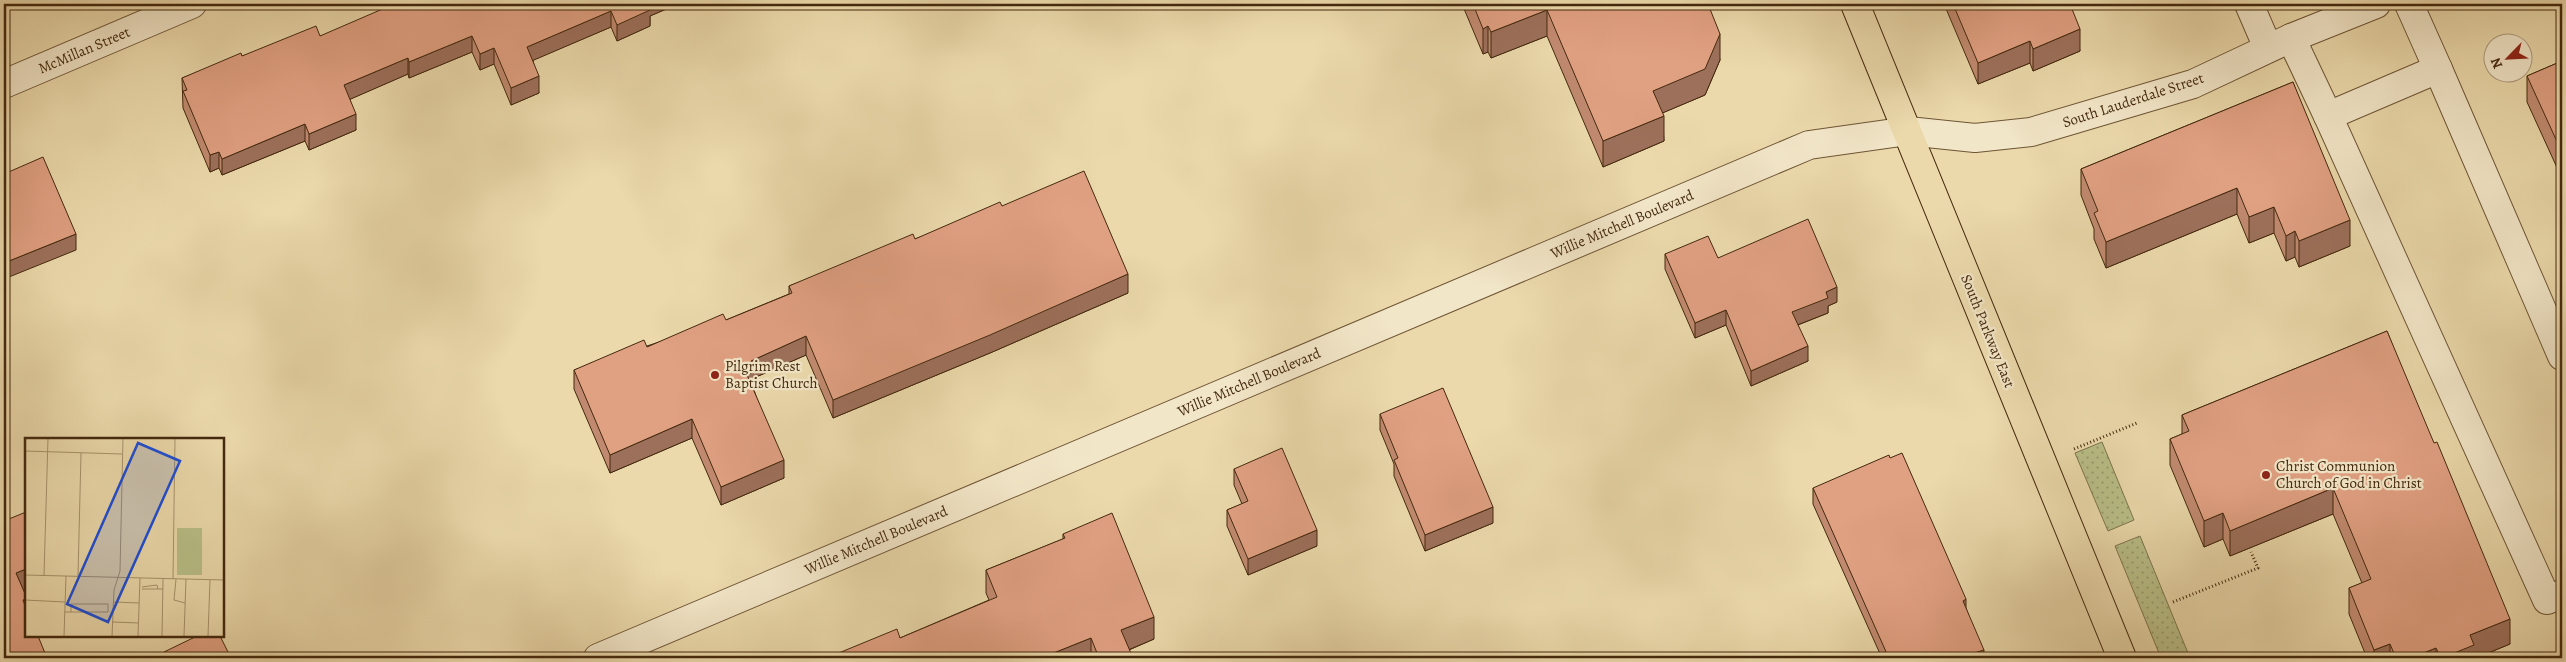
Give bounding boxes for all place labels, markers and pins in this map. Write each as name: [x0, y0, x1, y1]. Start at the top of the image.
place label: Pilgrim Rest Baptist Church: [725, 356, 817, 393]
marker: Pilgrim Rest Baptist Church: [709, 369, 721, 381]
place label: Christ Communion Church of God in Christ: [2276, 456, 2422, 493]
marker: Christ Communion Church of God in Christ: [2260, 469, 2272, 481]

